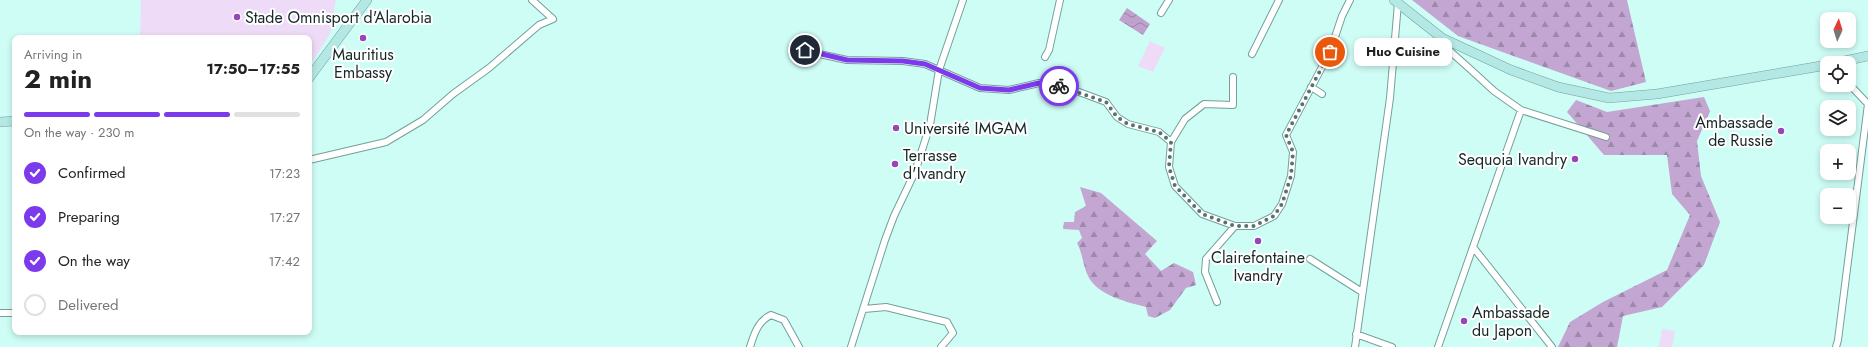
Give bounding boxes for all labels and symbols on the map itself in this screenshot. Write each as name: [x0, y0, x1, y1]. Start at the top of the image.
place label: Stade Omnisport d'Alarobia: [245, 6, 432, 29]
marker: Stade Omnisport d'Alarobia: [232, 12, 242, 22]
north arrow: [1820, 12, 1856, 48]
marker: Mauritius Embassy: [358, 33, 368, 43]
pin: [788, 33, 822, 67]
pin: [1313, 35, 1347, 69]
callout: Huo Cuisine: [1354, 38, 1452, 66]
place label: Mauritius Embassy: [332, 43, 394, 84]
courier: [1039, 66, 1079, 106]
place label: Ambassade de Russie: [1695, 111, 1773, 152]
place label: Université IMGAM: [904, 117, 1027, 140]
marker: Université IMGAM: [891, 123, 901, 133]
marker: Ambassade de Russie: [1776, 126, 1786, 136]
place label: Terrasse d'Ivandry: [903, 144, 967, 185]
place label: Sequoia Ivandry: [1458, 148, 1568, 171]
marker: Sequoia Ivandry: [1570, 154, 1580, 164]
marker: Terrasse d'Ivandry: [890, 159, 900, 169]
marker: Clairefontaine Ivandry: [1253, 236, 1263, 246]
place label: Clairefontaine Ivandry: [1211, 246, 1305, 287]
place label: Ambassade du Japon: [1472, 301, 1550, 342]
marker: Ambassade du Japon: [1459, 316, 1469, 326]

